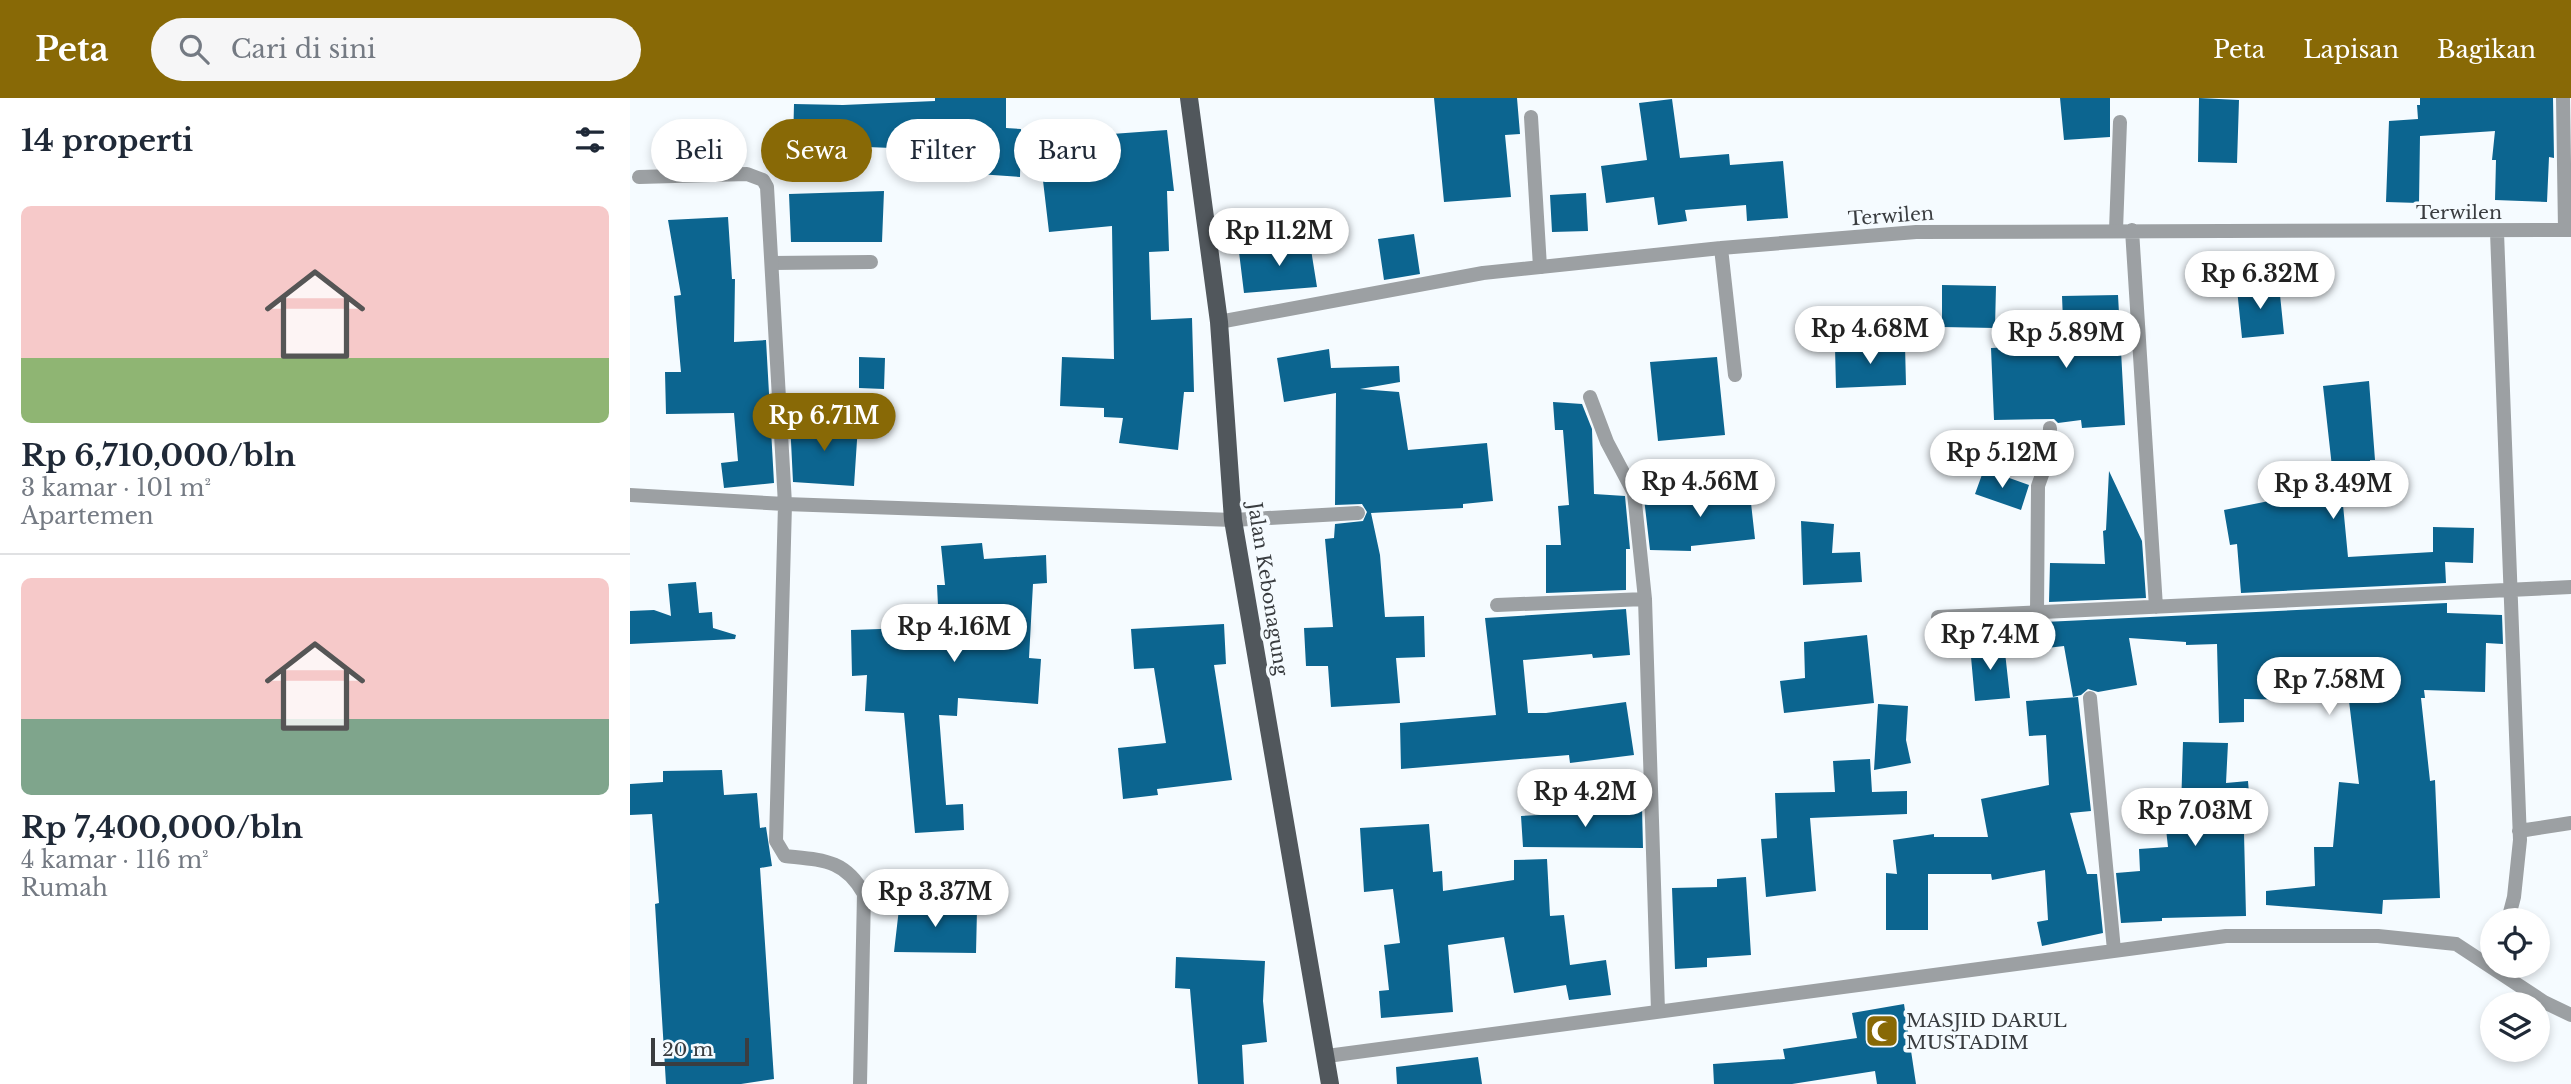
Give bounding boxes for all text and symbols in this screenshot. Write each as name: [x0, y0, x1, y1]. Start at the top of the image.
search box: [151, 18, 641, 81]
text: Peta: [35, 29, 109, 70]
icon: search: [175, 30, 213, 68]
text: Cari di sini: [231, 33, 376, 65]
text: Peta: [2213, 35, 2265, 64]
text: Lapisan: [2303, 35, 2399, 64]
text: Bagikan: [2437, 35, 2536, 64]
chip: Beli: [651, 119, 747, 182]
chip: Sewa: [761, 119, 872, 182]
chip: Filter: [886, 119, 1000, 182]
chip: Baru: [1014, 119, 1121, 182]
icon: filters: [571, 121, 609, 159]
text: 14 properti: [21, 122, 193, 159]
street label: Terwilen: [2416, 201, 2502, 224]
street label: Terwilen: [1847, 202, 1935, 230]
pin: Rp 11.2M: [1207, 208, 1351, 268]
text: Rp 11.2M: [1225, 217, 1333, 245]
icon: home: [252, 251, 378, 377]
pin: Rp 6.32M: [2188, 252, 2332, 311]
text: Rp 6.32M: [2201, 260, 2319, 288]
pin: Rp 4.68M: [1798, 306, 1942, 366]
pin: Rp 5.89M: [1994, 310, 2138, 370]
text: Rp 4.68M: [1811, 315, 1929, 343]
text: Rp 5.89M: [2007, 319, 2125, 347]
pin: Rp 6.71M: [752, 394, 896, 453]
text: Rp 6.71M: [769, 402, 879, 430]
pin: Rp 5.12M: [1930, 430, 2074, 490]
text: Rp 6,710,000/bln: [21, 437, 296, 474]
text: Rp 5.12M: [1946, 439, 2058, 467]
pin: Rp 4.56M: [1628, 460, 1772, 519]
pin: Rp 3.49M: [2261, 462, 2405, 521]
text: Rp 4.56M: [1641, 468, 1759, 496]
text: Rp 3.49M: [2274, 470, 2392, 498]
text: 3 kamar · 101 m²: [21, 474, 211, 502]
street label: Jalan Kebonagung: [1242, 498, 1293, 678]
text: Apartemen: [21, 502, 154, 530]
pin: Rp 4.16M: [882, 604, 1026, 664]
pin: Rp 7.4M: [1925, 612, 2055, 672]
text: Rp 4.16M: [897, 613, 1011, 641]
text: Rp 7.4M: [1940, 621, 2040, 649]
icon: home: [252, 623, 378, 749]
pin: Rp 7.58M: [2257, 658, 2401, 717]
text: Rp 7.58M: [2273, 666, 2385, 694]
pin: Rp 4.2M: [1520, 770, 1650, 829]
text: Rp 4.2M: [1533, 778, 1637, 806]
pin: Rp 7.03M: [2123, 788, 2267, 848]
text: Rp 7.03M: [2137, 797, 2253, 825]
text: Rp 7,400,000/bln: [21, 809, 303, 846]
text: 4 kamar · 116 m²: [21, 846, 209, 874]
pin: Rp 3.37M: [863, 870, 1007, 929]
text: Rumah: [21, 874, 108, 902]
text: Rp 3.37M: [878, 878, 992, 906]
map controls: [2480, 908, 2550, 1062]
button: locate: [2480, 908, 2550, 978]
button: layers: [2480, 992, 2550, 1062]
place label: MASJID DARUL MUSTADIM: [1906, 1009, 2067, 1054]
mosque icon: MASJID DARUL MUSTADIM: [1863, 1012, 1901, 1050]
scale bar: [651, 1035, 749, 1067]
text: 20 m: [662, 1038, 713, 1061]

